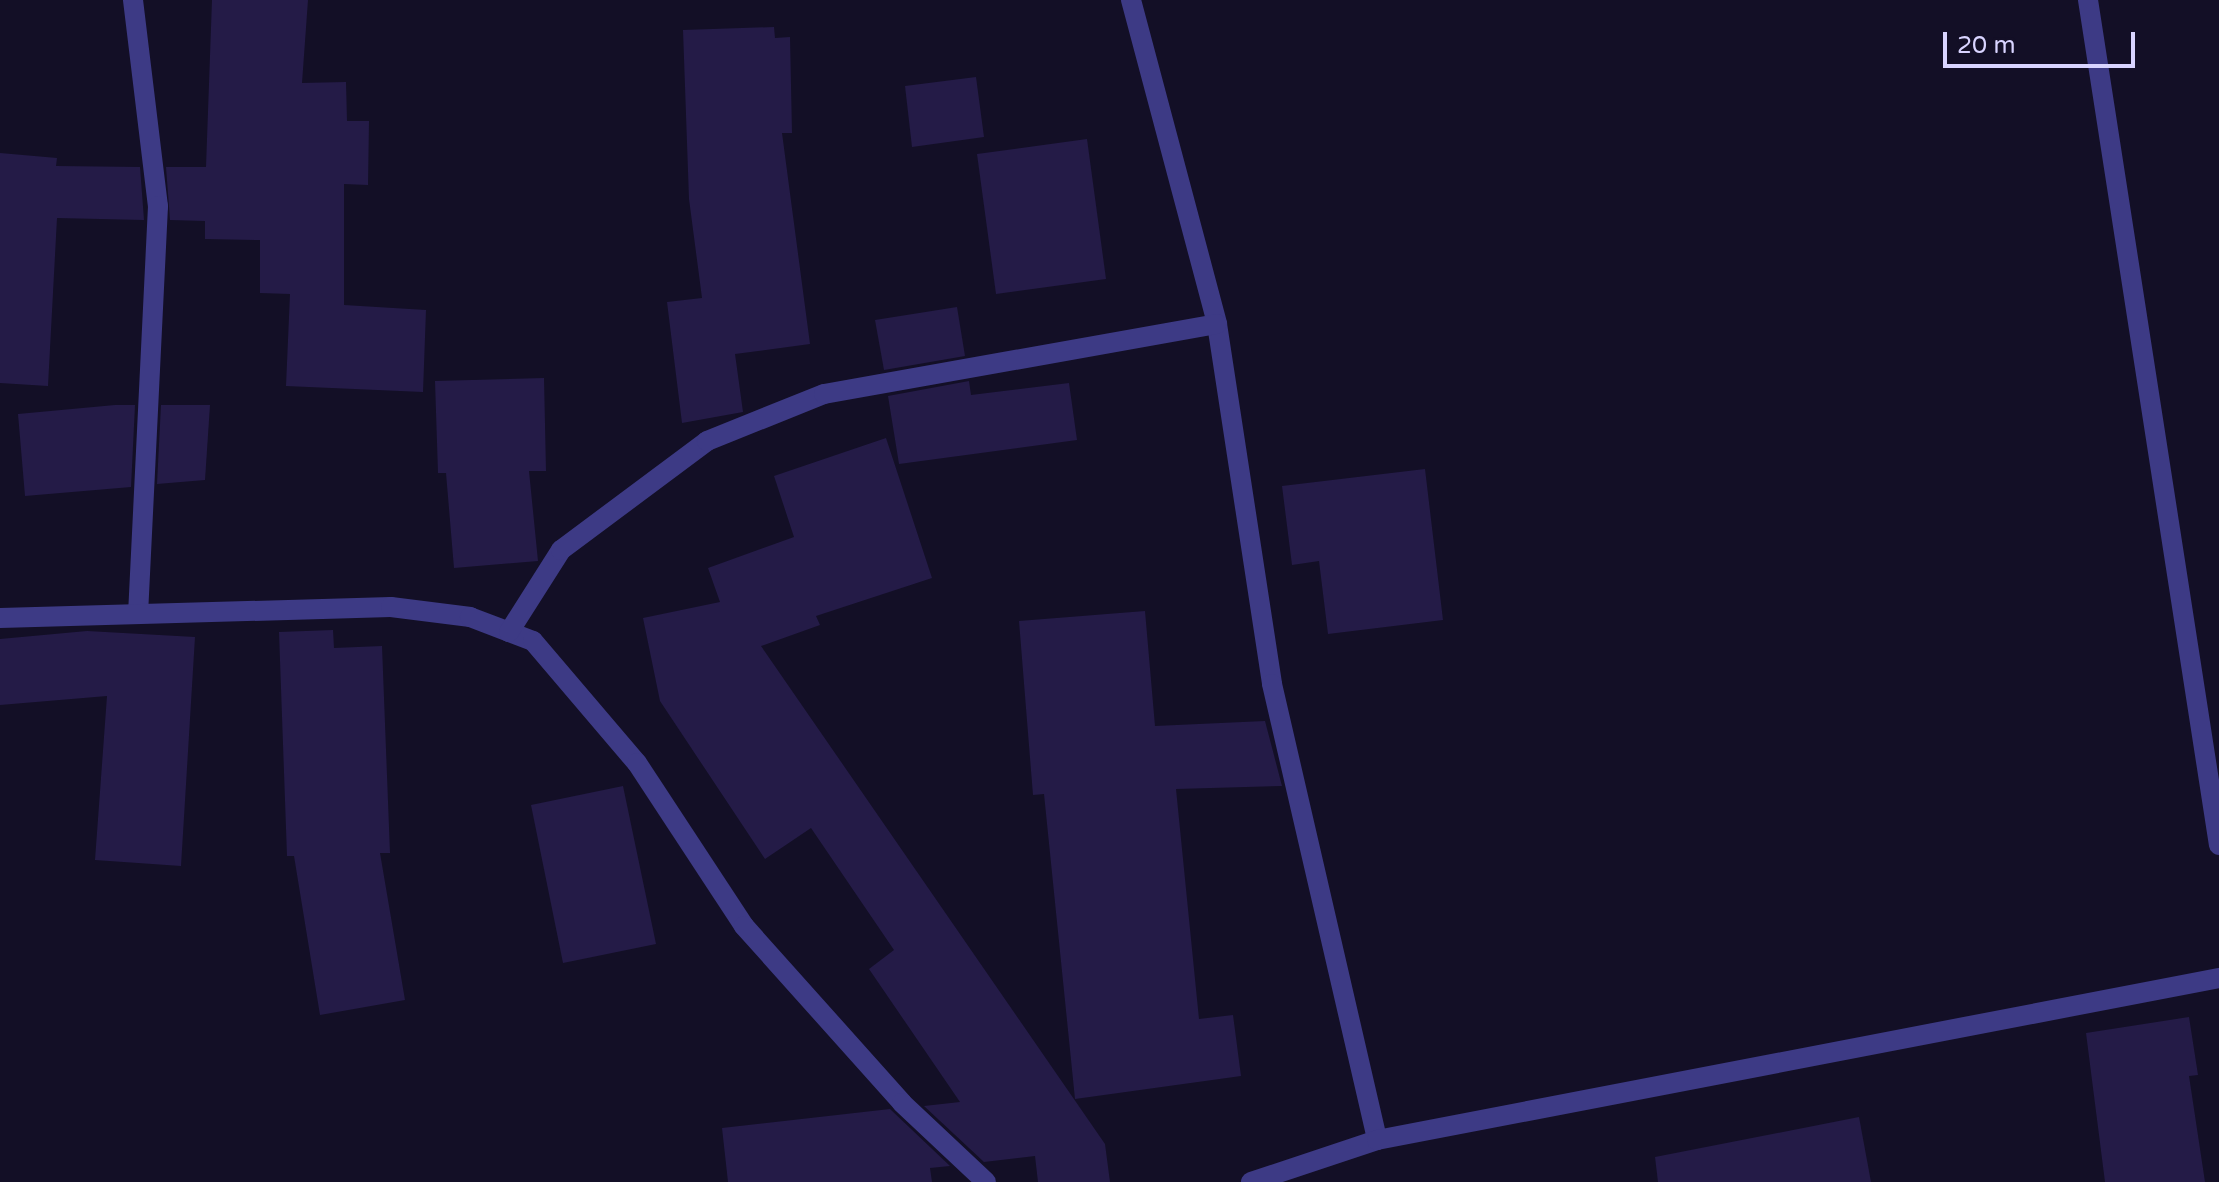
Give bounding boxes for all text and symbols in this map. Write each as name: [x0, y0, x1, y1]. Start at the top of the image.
scale bar: [1947, 16, 2139, 66]
text: 20 m: [1957, 31, 2015, 60]

